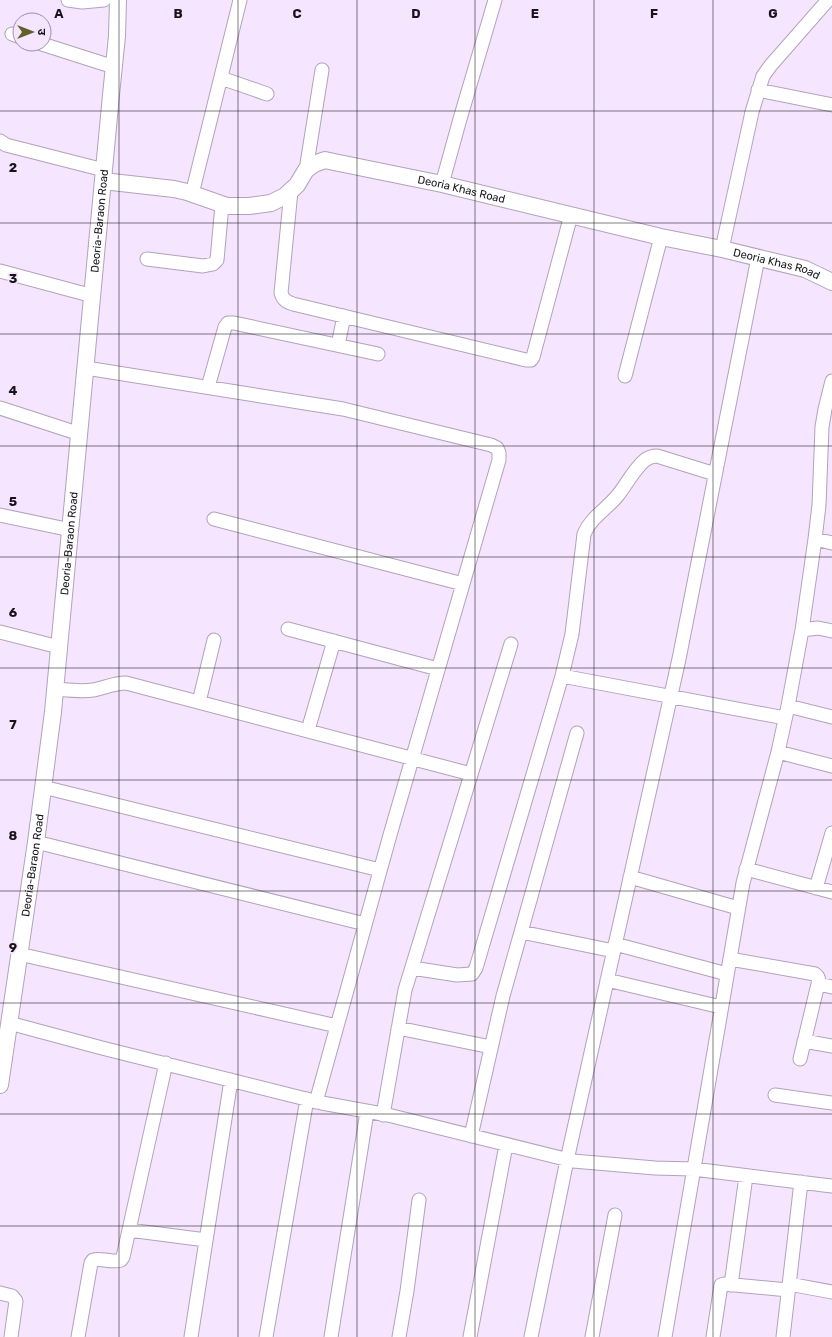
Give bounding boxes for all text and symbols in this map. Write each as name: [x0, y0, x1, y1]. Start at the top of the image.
text: A: [54, 6, 64, 21]
text: B: [173, 6, 183, 21]
text: C: [292, 6, 302, 21]
text: D: [411, 6, 421, 21]
text: E: [531, 6, 539, 21]
text: F: [650, 6, 658, 21]
text: G: [768, 6, 778, 21]
north arrow: [12, 12, 52, 52]
text: उ: [35, 29, 48, 36]
text: 2: [9, 160, 17, 175]
street label: Deoria-Baraon Road: [88, 169, 110, 273]
street label: Deoria Khas Road: [416, 173, 507, 206]
street label: Deoria Khas Road: [732, 245, 822, 282]
text: 3: [9, 271, 18, 286]
text: 4: [9, 383, 18, 398]
street label: Deoria-Baraon Road: [58, 491, 80, 596]
text: 5: [9, 494, 17, 509]
text: 6: [9, 605, 18, 620]
text: 7: [9, 717, 17, 732]
street label: Deoria-Baraon Road: [19, 813, 46, 918]
text: 8: [9, 828, 18, 843]
text: 9: [9, 940, 17, 955]

